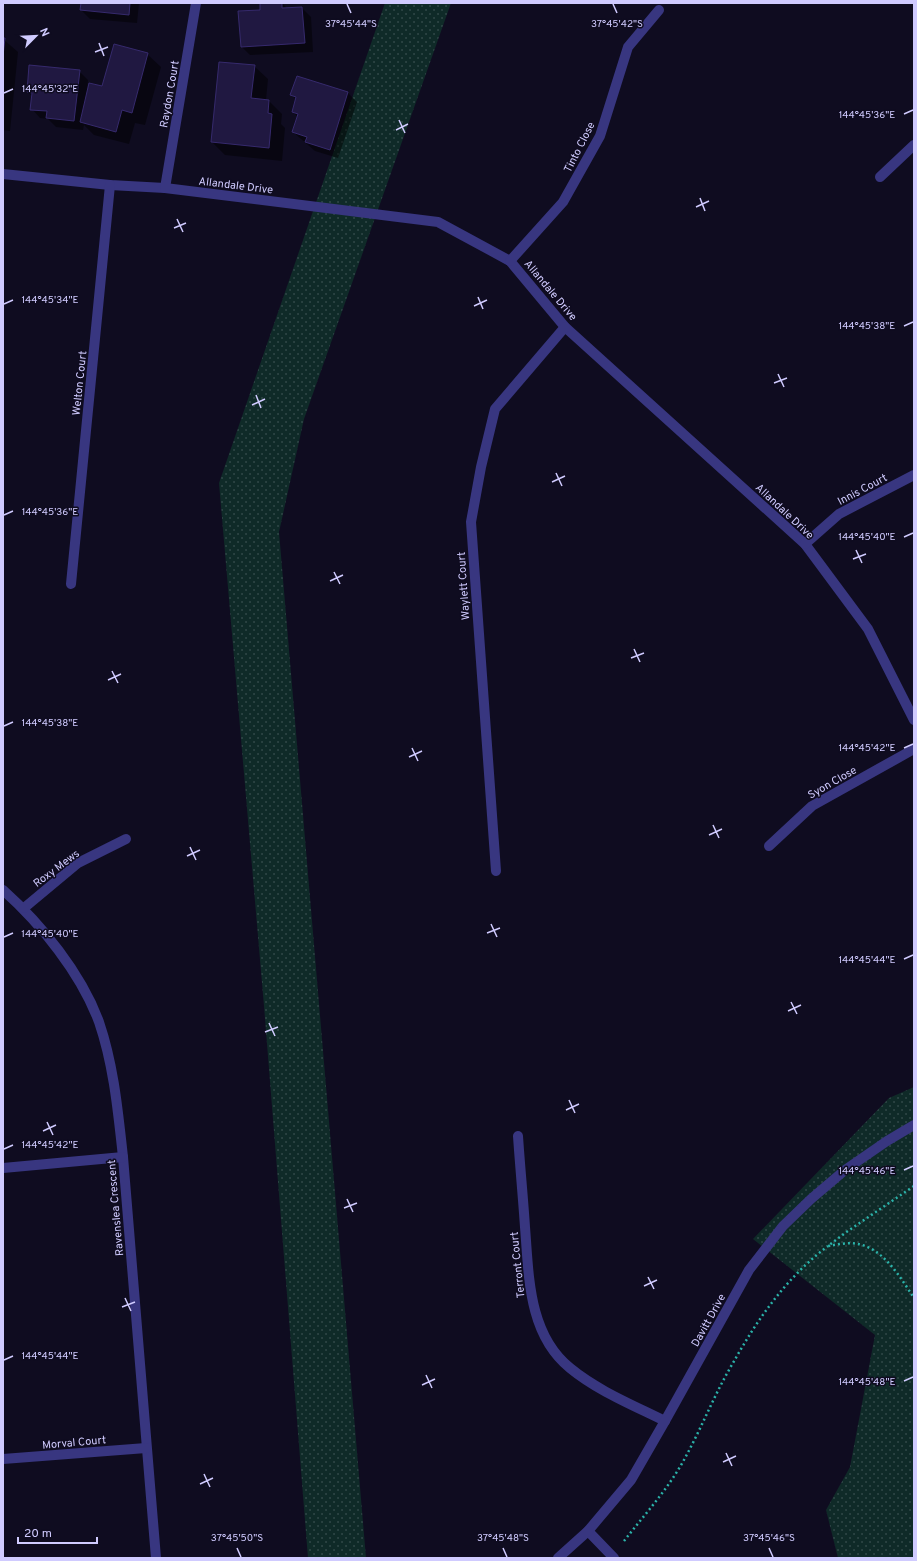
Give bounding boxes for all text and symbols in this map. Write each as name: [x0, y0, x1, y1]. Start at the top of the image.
north arrow: [16, 16, 56, 56]
text: 37°45'44"S: [325, 18, 377, 31]
text: 37°45'42"S: [591, 18, 643, 31]
text: N: [36, 26, 52, 39]
street label: Raydon Court: [157, 59, 183, 129]
text: 144°45'32"E: [22, 83, 78, 96]
text: 144°45'36"E: [839, 109, 895, 122]
street label: Tinto Close: [561, 120, 599, 175]
street label: Allandale Drive: [198, 174, 274, 198]
street label: Allandale Drive: [521, 257, 580, 324]
text: 144°45'34"E: [22, 294, 78, 307]
text: 144°45'38"E: [839, 320, 895, 333]
street label: Welton Court: [70, 350, 90, 416]
street label: Innis Court: [835, 471, 890, 509]
street label: Allandale Drive: [752, 481, 817, 542]
text: 144°45'36"E: [22, 506, 78, 519]
text: 144°45'40"E: [838, 531, 896, 544]
street label: Waylett Court: [455, 551, 473, 620]
text: 144°45'38"E: [22, 717, 78, 730]
text: 144°45'42"E: [839, 742, 895, 755]
street label: Syon Close: [806, 763, 859, 802]
street label: Roxy Mews: [31, 847, 83, 891]
text: 144°45'40"E: [21, 928, 79, 941]
text: 144°45'44"E: [838, 954, 896, 967]
text: 144°45'42"E: [22, 1139, 78, 1152]
street label: Ravenslea Crescent: [105, 1159, 127, 1257]
text: 144°45'46"E: [839, 1165, 895, 1178]
street label: Terront Court: [508, 1231, 528, 1299]
street label: Davitt Drive: [689, 1292, 729, 1349]
text: 144°45'44"E: [21, 1350, 79, 1363]
text: 144°45'48"E: [839, 1376, 895, 1389]
street label: Morval Court: [42, 1433, 107, 1453]
scale bar: [18, 1519, 97, 1545]
text: 20 m: [24, 1526, 52, 1542]
text: 37°45'50"S: [211, 1532, 263, 1545]
text: 37°45'48"S: [477, 1532, 529, 1545]
text: 37°45'46"S: [743, 1532, 795, 1545]

